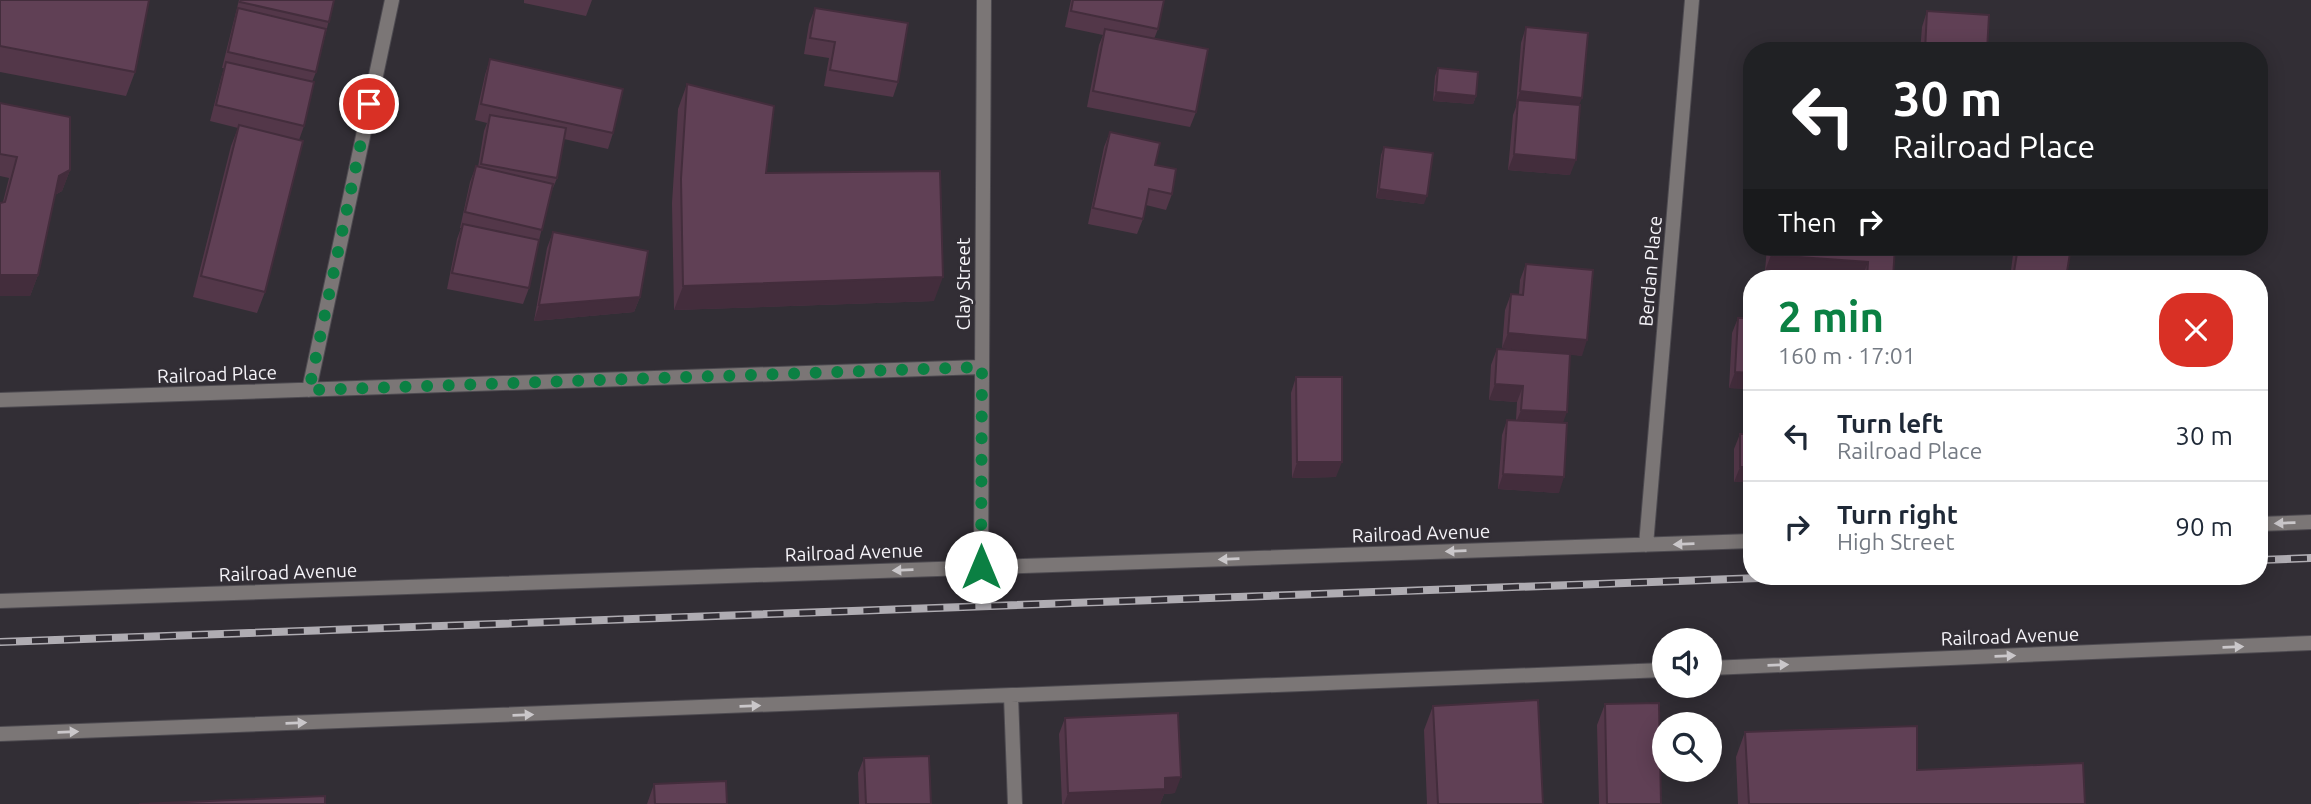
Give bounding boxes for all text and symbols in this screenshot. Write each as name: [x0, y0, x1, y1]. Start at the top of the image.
icon: left: [1778, 70, 1869, 161]
text: 30 m: [1893, 70, 2002, 125]
pin: [339, 74, 399, 134]
icon: arrive: [350, 85, 388, 123]
text: Railroad Place: [1893, 128, 2095, 164]
icon: right: [1851, 203, 1889, 241]
text: Then: [1778, 208, 1837, 237]
street label: Berdan Place: [1634, 215, 1666, 327]
street label: Clay Street: [952, 237, 974, 330]
text: 2 min: [1778, 293, 1884, 340]
button: close: [2159, 293, 2233, 367]
text: 160 m · 17:01: [1778, 343, 1916, 368]
street label: Railroad Place: [157, 361, 277, 387]
text: Turn left: [1837, 409, 1943, 438]
icon: left: [1778, 417, 1816, 455]
text: 30 m: [2175, 421, 2233, 450]
text: Railroad Place: [1837, 438, 1982, 463]
text: Turn right: [1837, 500, 1958, 529]
icon: right: [1778, 508, 1816, 546]
text: 90 m: [2175, 512, 2233, 541]
one-way arrow: [2274, 518, 2296, 529]
street label: Railroad Avenue: [1351, 520, 1491, 546]
text: High Street: [1837, 529, 1954, 554]
position arrow: [944, 530, 1018, 604]
one-way arrow: [1672, 538, 1694, 549]
street label: Railroad Avenue: [784, 539, 924, 565]
one-way arrow: [1445, 546, 1467, 557]
one-way arrow: [1218, 553, 1240, 565]
street label: Railroad Avenue: [218, 559, 358, 585]
one-way arrow: [892, 564, 914, 576]
street label: Railroad Avenue: [1940, 623, 2080, 649]
map controls: [1652, 628, 1722, 782]
button: sound: [1652, 628, 1722, 698]
one-way arrow: [2222, 641, 2244, 652]
one-way arrow: [1994, 650, 2016, 661]
one-way arrow: [1767, 660, 1789, 671]
one-way arrow: [739, 700, 761, 712]
one-way arrow: [512, 709, 534, 720]
button: search: [1652, 712, 1722, 782]
one-way arrow: [285, 718, 307, 729]
one-way arrow: [57, 726, 79, 737]

